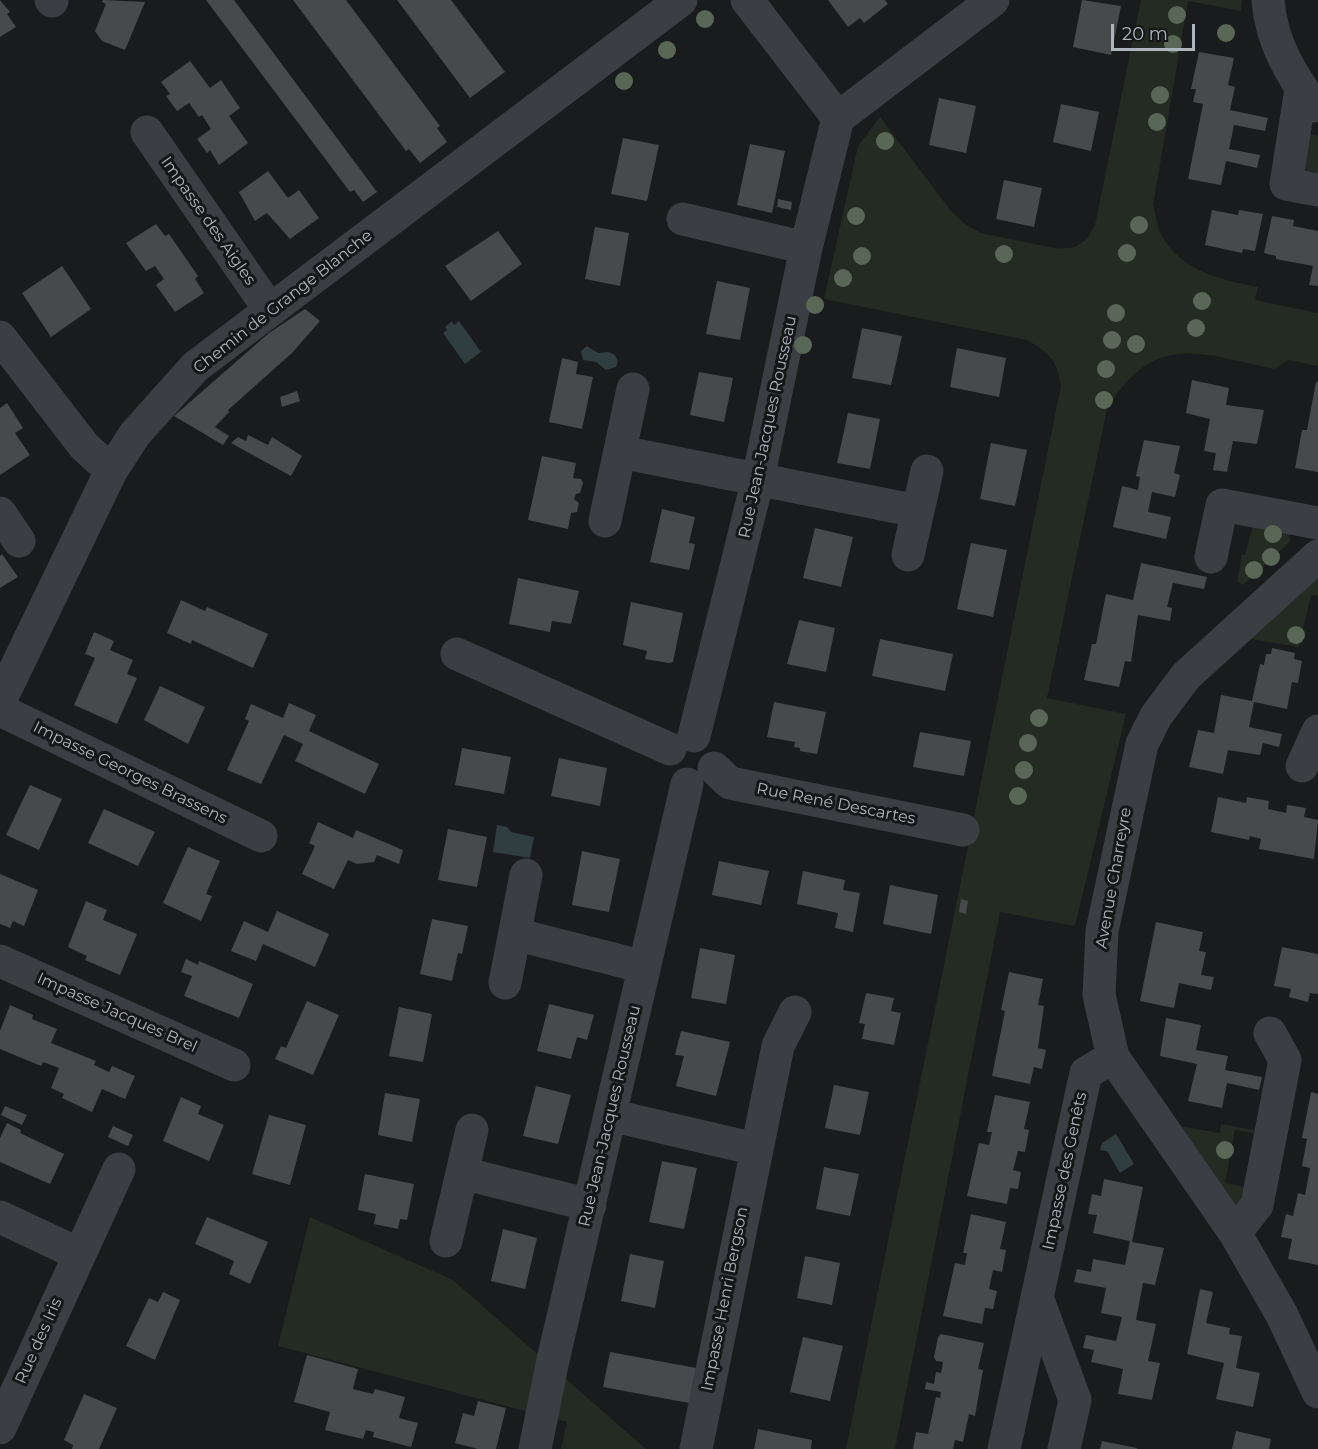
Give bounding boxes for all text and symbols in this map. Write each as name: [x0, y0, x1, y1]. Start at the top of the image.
scale bar: [1114, 12, 1198, 50]
text: 20 m: [1122, 23, 1168, 45]
street label: Impasse des Aigles: [156, 153, 260, 289]
street label: Chemin de Grange Blanche: [190, 226, 376, 378]
street label: Rue Jean-Jacques Rousseau: [735, 314, 801, 540]
street label: Impasse Georges Brassens: [30, 718, 230, 828]
street label: Rue René Descartes: [755, 779, 917, 829]
street label: Avenue Charreyre: [1092, 806, 1136, 950]
street label: Impasse Jacques Brel: [34, 969, 200, 1057]
street label: Rue Jean-Jacques Rousseau: [575, 1003, 645, 1229]
street label: Impasse des Genêts: [1039, 1090, 1091, 1252]
street label: Impasse Henri Bergson: [698, 1205, 752, 1393]
street label: Rue des Iris: [12, 1295, 66, 1387]

